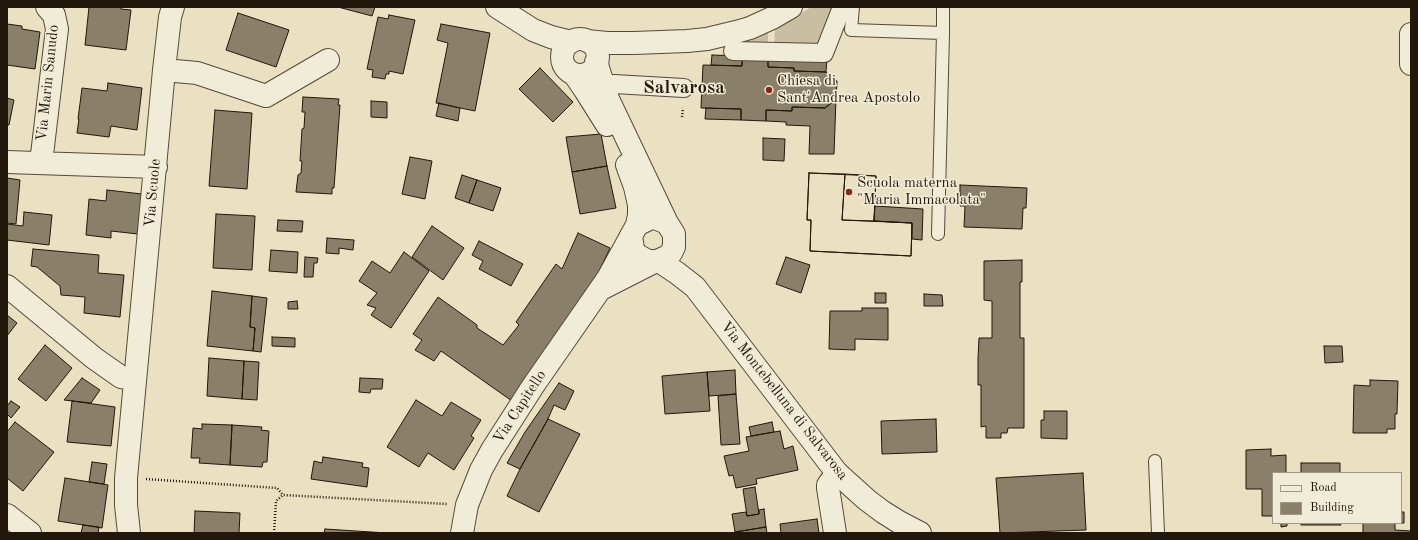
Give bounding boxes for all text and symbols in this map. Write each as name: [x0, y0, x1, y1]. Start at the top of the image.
street label: Via Marin Sanudo: [33, 24, 63, 142]
place label: Chiesa di Sant'Andrea Apostolo: [777, 72, 920, 107]
district label: Salvarosa: [643, 77, 725, 99]
marker: Chiesa di Sant'Andrea Apostolo: [764, 85, 774, 95]
street label: Via Scuole: [141, 158, 165, 228]
place label: Scuola materna "Maria Immacolata": [857, 174, 986, 209]
marker: Scuola materna "Maria Immacolata": [844, 187, 854, 197]
street label: Via Montebelluna di Salvarosa: [716, 318, 852, 484]
street label: Via Capitello: [490, 367, 550, 447]
legend: [1272, 472, 1402, 524]
text: Road: [1310, 482, 1337, 494]
text: Building: [1310, 502, 1354, 514]

